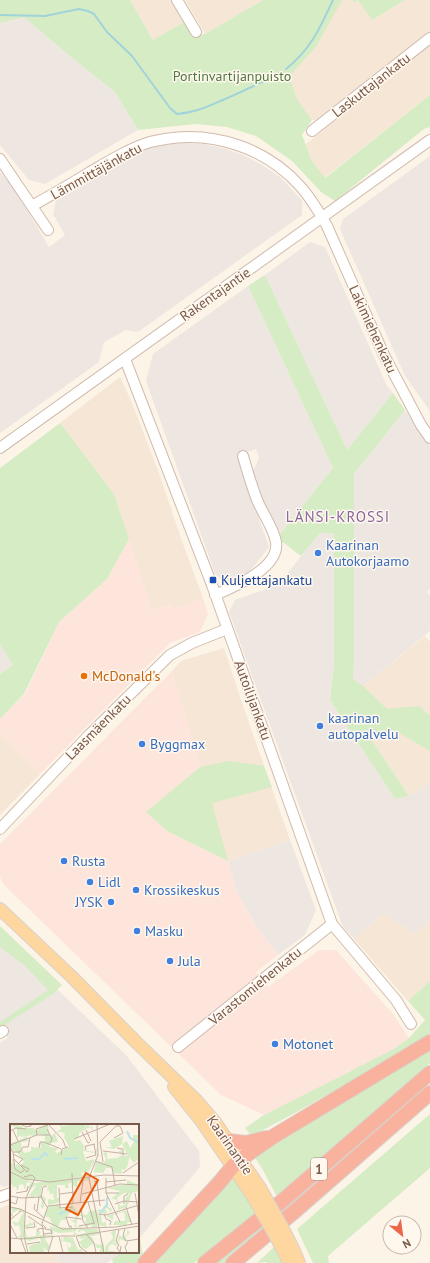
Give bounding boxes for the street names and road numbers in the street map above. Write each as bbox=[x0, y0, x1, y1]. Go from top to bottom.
street label: Laskuttajankatu bbox=[328, 49, 414, 121]
street label: Lämmittäjänkatu bbox=[47, 139, 145, 203]
street label: Rakentajantie bbox=[176, 263, 254, 325]
street label: Lakimiehenkatu bbox=[345, 282, 401, 376]
street label: Autoilijankatu bbox=[230, 658, 276, 742]
street label: Laasmäenkatu bbox=[61, 690, 135, 764]
street label: Varastomiehenkatu bbox=[204, 943, 305, 1030]
street label: Kaarinantie bbox=[203, 1112, 257, 1178]
road number: 1 bbox=[311, 1158, 327, 1180]

